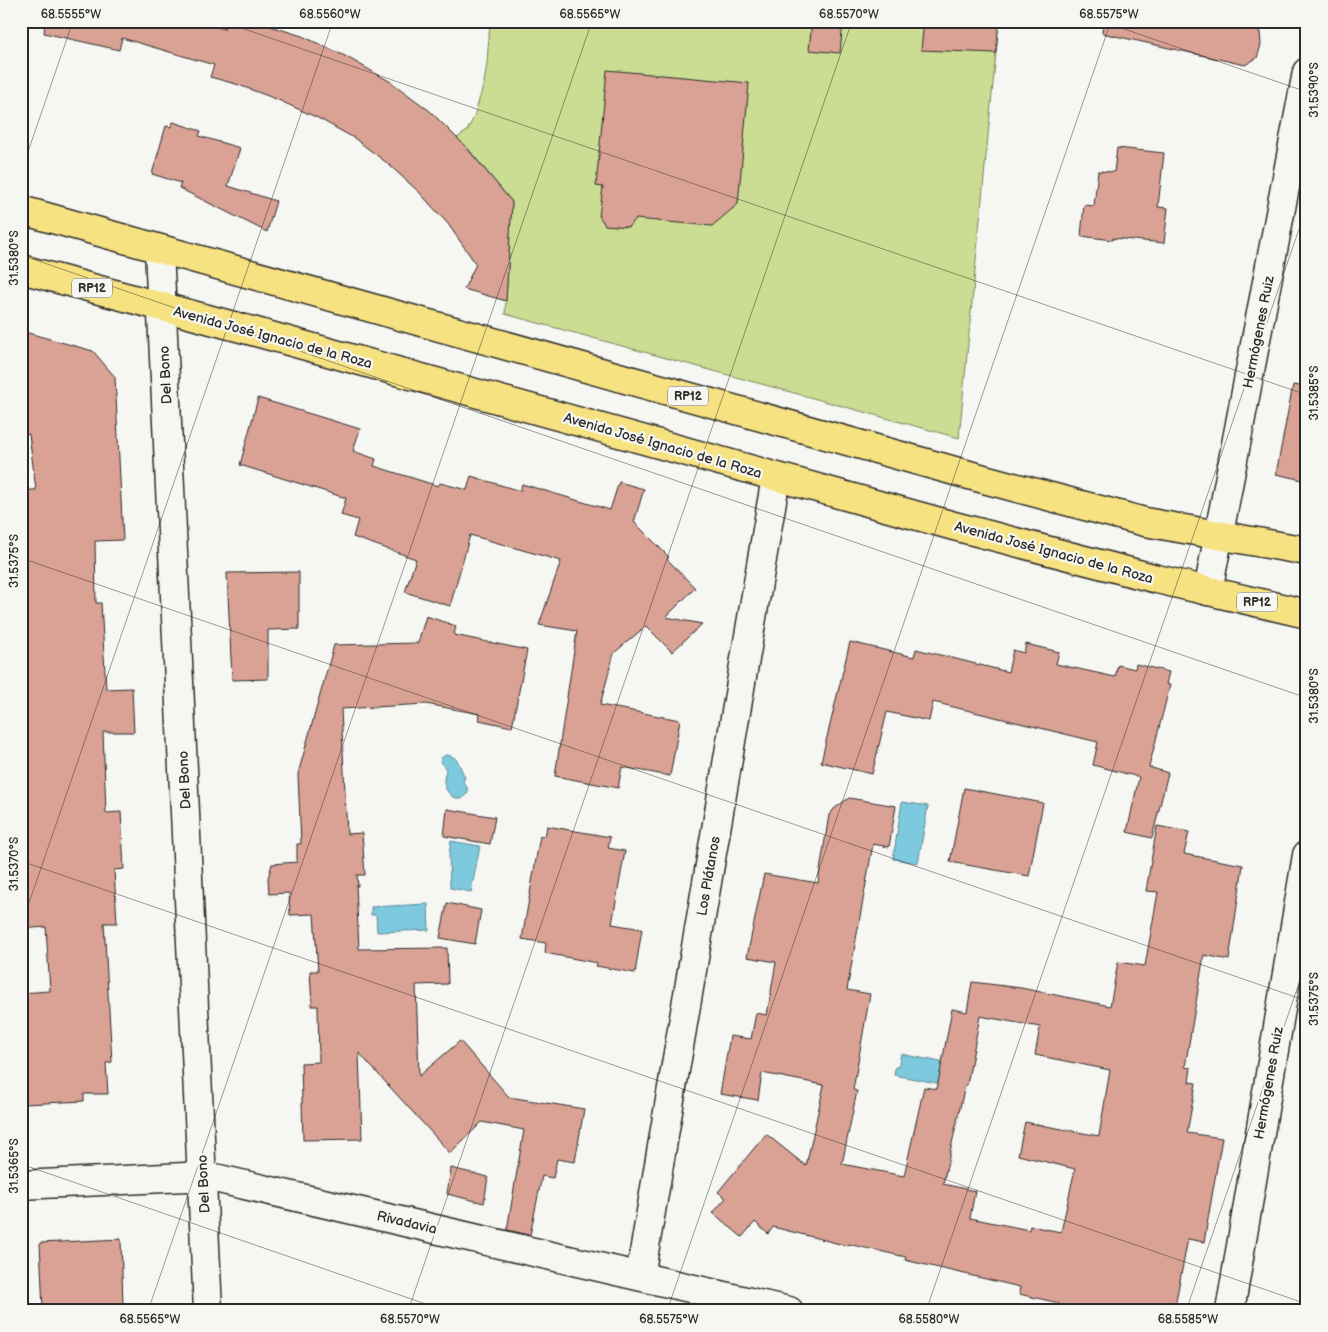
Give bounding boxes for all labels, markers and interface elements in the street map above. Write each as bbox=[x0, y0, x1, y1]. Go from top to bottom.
text: 68.5555°W bbox=[41, 7, 101, 22]
text: 68.5560°W bbox=[299, 7, 361, 22]
text: 68.5565°W bbox=[560, 7, 621, 22]
text: 68.5570°W bbox=[819, 7, 879, 22]
text: 68.5575°W bbox=[1079, 7, 1139, 22]
text: 31.5390°S bbox=[1307, 62, 1322, 118]
text: 31.5380°S bbox=[7, 230, 22, 286]
street label: Hermógenes Ruiz bbox=[1239, 274, 1278, 390]
road number: RP12 bbox=[72, 278, 112, 298]
street label: Avenida José Ignacio de la Roza bbox=[172, 303, 374, 372]
street label: Del Bono bbox=[155, 345, 176, 405]
text: 31.5385°S bbox=[1307, 365, 1322, 421]
road number: RP12 bbox=[668, 386, 708, 406]
street label: Avenida José Ignacio de la Roza bbox=[562, 409, 764, 482]
street label: Avenida José Ignacio de la Roza bbox=[953, 518, 1155, 587]
text: 31.5375°S bbox=[7, 534, 22, 588]
road number: RP12 bbox=[1237, 592, 1277, 612]
text: 31.5380°S bbox=[1307, 668, 1322, 724]
street label: Del Bono bbox=[174, 750, 195, 810]
street label: Los Plátanos bbox=[693, 835, 724, 917]
text: 31.5370°S bbox=[7, 837, 22, 891]
text: 31.5375°S bbox=[1307, 972, 1322, 1026]
street label: Hermógenes Ruiz bbox=[1250, 1025, 1287, 1141]
text: 31.5365°S bbox=[7, 1138, 22, 1194]
street label: Del Bono bbox=[193, 1154, 214, 1214]
street label: Rivadavia bbox=[375, 1207, 439, 1238]
text: 68.5565°W bbox=[120, 1312, 181, 1327]
text: 68.5570°W bbox=[380, 1312, 440, 1327]
text: 68.5575°W bbox=[639, 1312, 699, 1327]
text: 68.5580°W bbox=[899, 1312, 960, 1327]
text: 68.5585°W bbox=[1158, 1312, 1218, 1327]

